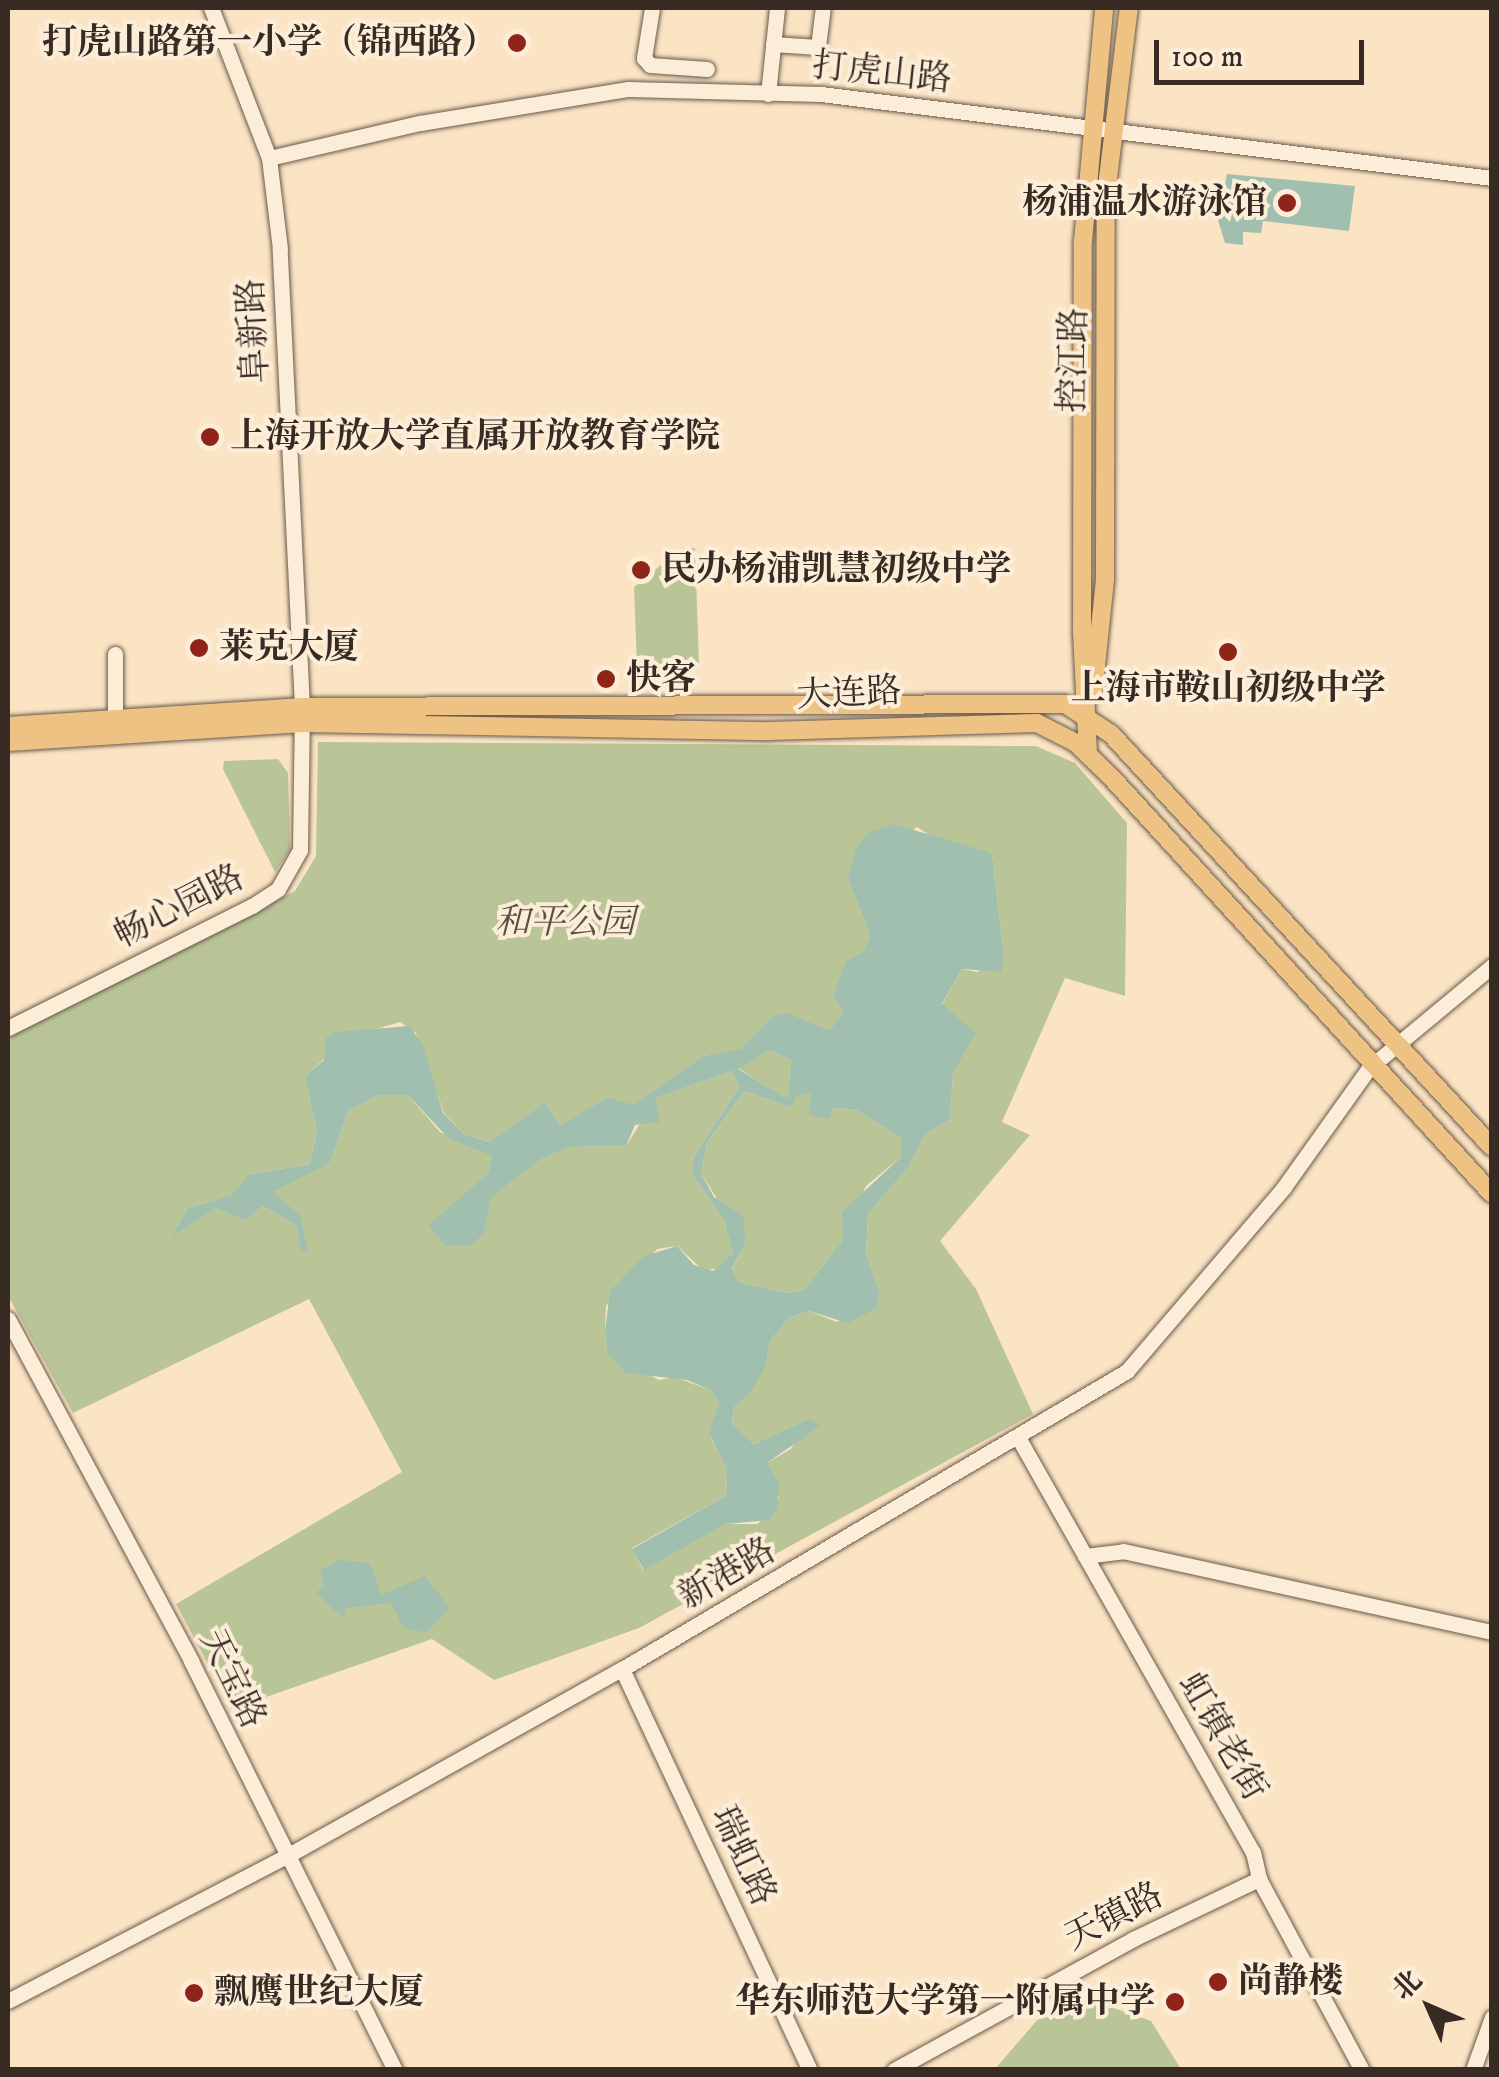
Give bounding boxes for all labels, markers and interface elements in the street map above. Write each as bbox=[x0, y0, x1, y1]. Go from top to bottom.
scale bar bbox=[1159, 20, 1369, 82]
place label: 打虎山路第一小学（锦西路） bbox=[42, 22, 497, 64]
marker: 打虎山路第一小学（锦西路） bbox=[506, 32, 528, 54]
text: 100 m bbox=[1171, 39, 1243, 76]
street label: 打虎山路 bbox=[810, 45, 954, 101]
place label: 杨浦温水游泳馆 bbox=[1022, 182, 1267, 224]
marker: 杨浦温水游泳馆 bbox=[1276, 192, 1298, 214]
street label: 阜新路 bbox=[230, 277, 278, 385]
street label: 控江路 bbox=[1052, 307, 1096, 413]
place label: 上海开放大学直属开放教育学院 bbox=[230, 416, 720, 458]
marker: 上海开放大学直属开放教育学院 bbox=[199, 426, 221, 448]
place label: 民办杨浦凯慧初级中学 bbox=[661, 549, 1011, 591]
marker: 民办杨浦凯慧初级中学 bbox=[630, 559, 652, 581]
place label: 莱克大厦 bbox=[219, 627, 359, 669]
marker: 莱克大厦 bbox=[188, 637, 210, 659]
marker: 上海市鞍山初级中学 bbox=[1217, 641, 1239, 663]
place label: 快客 bbox=[626, 658, 696, 700]
marker: 快客 bbox=[595, 668, 617, 690]
place label: 上海市鞍山初级中学 bbox=[1071, 668, 1385, 710]
street label: 大连路 bbox=[795, 670, 903, 718]
street label: 畅心园路 bbox=[107, 857, 251, 957]
park label: 和平公园 bbox=[495, 902, 635, 944]
street label: 新港路 bbox=[671, 1530, 783, 1618]
street label: 天宝路 bbox=[190, 1623, 274, 1735]
street label: 虹镇老街 bbox=[1169, 1666, 1275, 1808]
street label: 瑞虹路 bbox=[702, 1800, 784, 1912]
street label: 天镇路 bbox=[1058, 1874, 1170, 1960]
north arrow bbox=[1379, 1957, 1479, 2057]
place label: 尚静楼 bbox=[1238, 1961, 1343, 2003]
text: 北 bbox=[1385, 1963, 1430, 2008]
marker: 尚静楼 bbox=[1207, 1971, 1229, 1993]
place label: 飘鹰世纪大厦 bbox=[214, 1972, 424, 2014]
place label: 华东师范大学第一附属中学 bbox=[735, 1981, 1155, 2023]
marker: 飘鹰世纪大厦 bbox=[183, 1982, 205, 2004]
marker: 华东师范大学第一附属中学 bbox=[1164, 1991, 1186, 2013]

